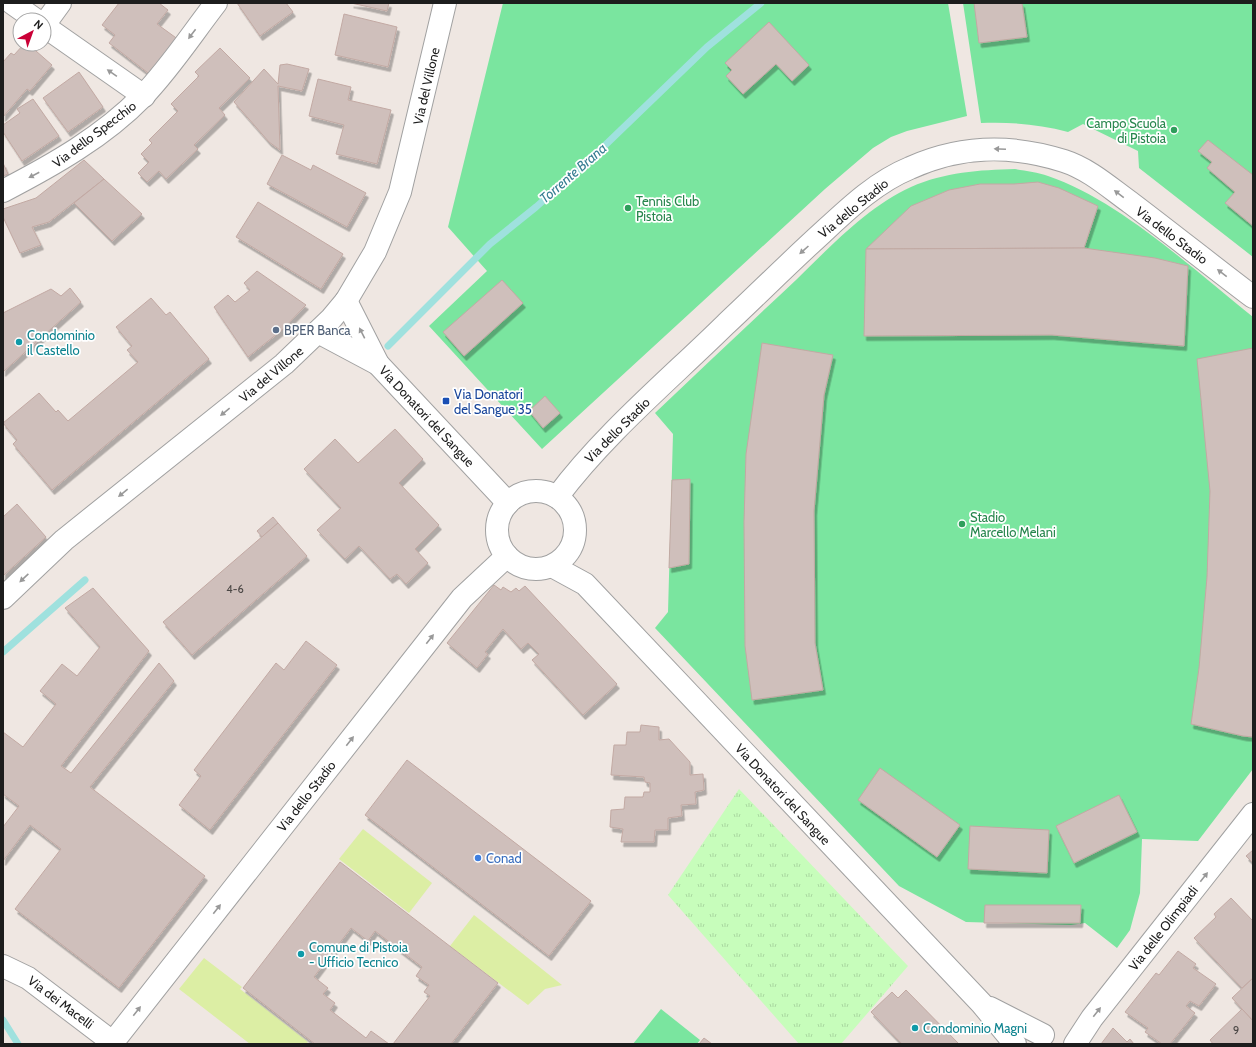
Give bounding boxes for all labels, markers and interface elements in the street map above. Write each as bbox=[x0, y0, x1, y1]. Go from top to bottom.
north arrow bbox=[12, 12, 52, 52]
text: N bbox=[31, 17, 46, 32]
one-way arrow bbox=[188, 29, 196, 39]
street label: Via del Villone bbox=[409, 46, 443, 126]
one-way arrow bbox=[106, 69, 117, 77]
street label: Via dello Specchio bbox=[49, 97, 139, 171]
place label: Campo Scuola di Pistoia bbox=[1086, 115, 1167, 146]
marker: Campo Scuola di Pistoia bbox=[1169, 125, 1179, 135]
water label: Torrente Brana bbox=[536, 139, 610, 207]
one-way arrow bbox=[994, 146, 1006, 153]
one-way arrow bbox=[28, 172, 40, 178]
street label: Via dello Stadio bbox=[815, 175, 891, 241]
one-way arrow bbox=[1114, 190, 1124, 198]
place label: Tennis Club Pistoia bbox=[636, 193, 699, 224]
marker: Tennis Club Pistoia bbox=[623, 203, 633, 213]
street label: Via dello Stadio bbox=[1133, 203, 1211, 267]
one-way arrow bbox=[799, 245, 809, 255]
one-way arrow bbox=[1217, 269, 1228, 278]
place label: BPER Banca bbox=[284, 322, 351, 338]
marker: BPER Banca bbox=[271, 325, 281, 335]
place label: Condominio il Castello bbox=[27, 327, 95, 358]
one-way arrow bbox=[359, 327, 365, 338]
marker: Condominio il Castello bbox=[14, 337, 24, 347]
street label: Via del Villone bbox=[236, 342, 307, 405]
street label: Via Donatori del Sangue bbox=[376, 362, 478, 470]
place label: Via Donatori del Sangue 35 bbox=[454, 386, 532, 417]
street label: Via dello Stadio bbox=[581, 394, 653, 466]
marker: Via Donatori del Sangue 35 bbox=[441, 396, 451, 406]
one-way arrow bbox=[219, 408, 230, 416]
one-way arrow bbox=[117, 489, 128, 498]
place label: Stadio Marcello Melani bbox=[970, 509, 1056, 540]
marker: Stadio Marcello Melani bbox=[957, 519, 967, 529]
one-way arrow bbox=[19, 573, 29, 582]
house number: 4-6 bbox=[226, 582, 244, 596]
one-way arrow bbox=[426, 633, 434, 644]
one-way arrow bbox=[345, 736, 354, 747]
street label: Via Donatori del Sangue bbox=[732, 740, 834, 848]
street label: Via dello Stadio bbox=[273, 757, 339, 835]
place label: Conad bbox=[486, 850, 522, 866]
marker: Conad bbox=[473, 853, 483, 863]
one-way arrow bbox=[1199, 871, 1208, 882]
street label: Via delle Olimpiadi bbox=[1125, 882, 1201, 974]
one-way arrow bbox=[213, 904, 222, 915]
place label: Comune di Pistoia - Ufficio Tecnico bbox=[309, 939, 409, 970]
marker: Comune di Pistoia - Ufficio Tecnico bbox=[296, 949, 306, 959]
street label: Via dei Macelli bbox=[25, 972, 97, 1032]
one-way arrow bbox=[133, 1006, 141, 1017]
one-way arrow bbox=[1093, 1006, 1101, 1017]
place label: Condominio Magni bbox=[923, 1020, 1027, 1036]
marker: Condominio Magni bbox=[910, 1023, 920, 1033]
house number: 9 bbox=[1233, 1023, 1239, 1037]

